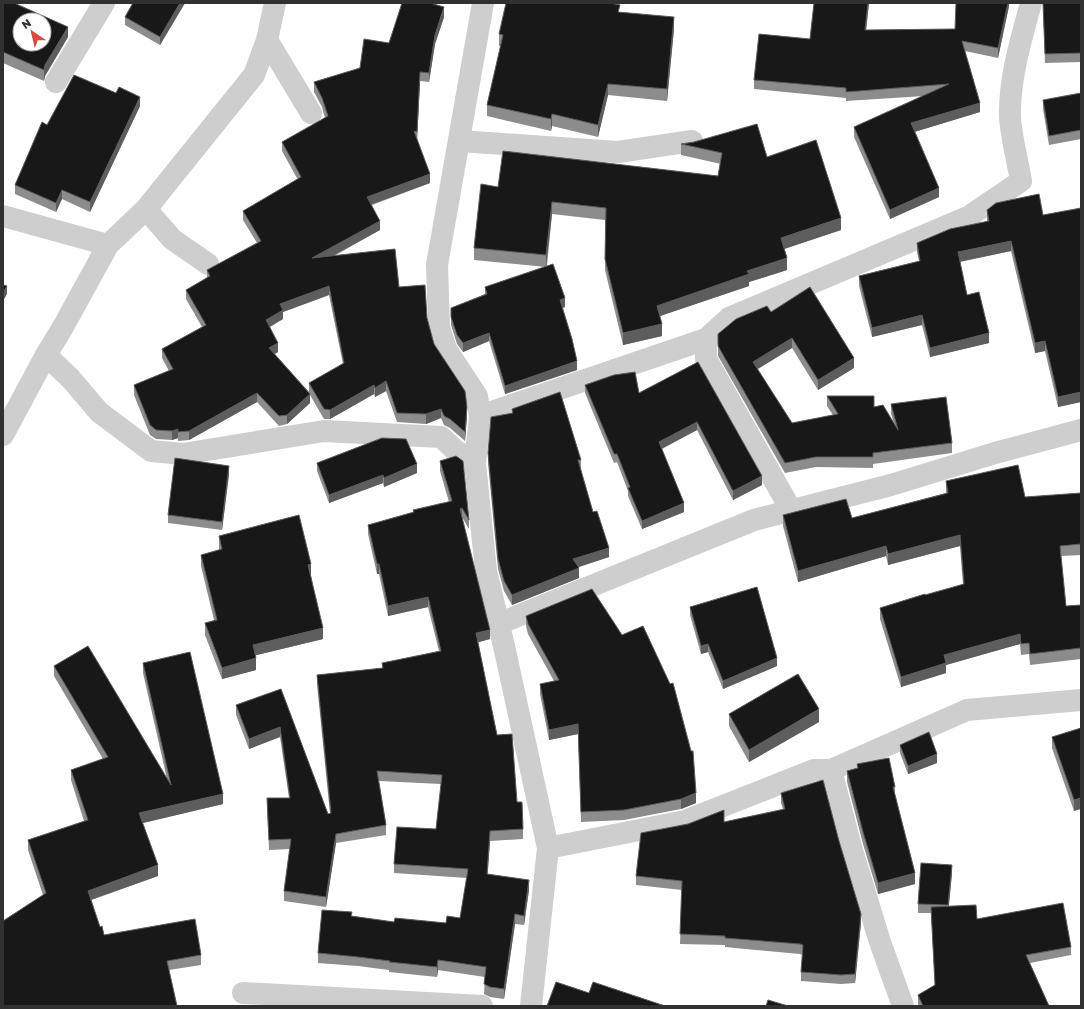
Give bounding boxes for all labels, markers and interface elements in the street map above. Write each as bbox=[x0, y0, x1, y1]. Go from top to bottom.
north arrow bbox=[12, 12, 52, 52]
text: N bbox=[19, 16, 33, 31]

